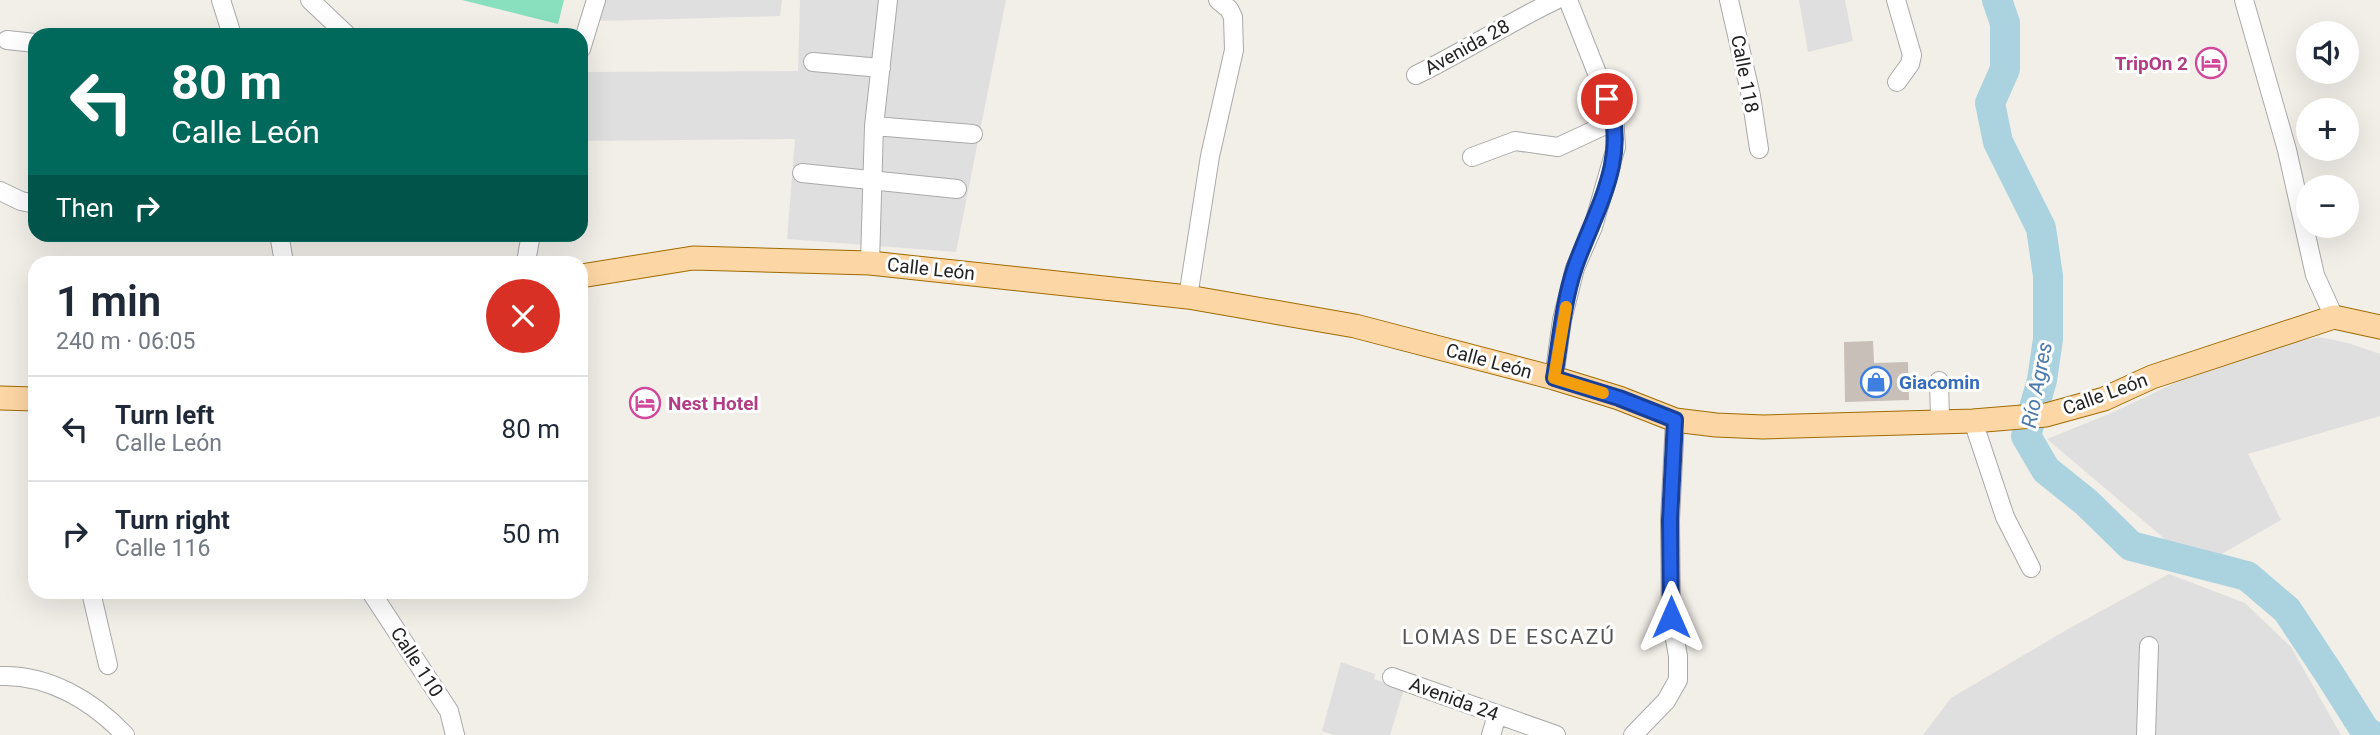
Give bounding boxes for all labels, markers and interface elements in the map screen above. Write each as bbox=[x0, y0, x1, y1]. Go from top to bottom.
street label: Avenida 28 bbox=[1421, 14, 1513, 80]
map controls bbox=[2296, 21, 2359, 238]
button: sound bbox=[2296, 21, 2359, 84]
street label: Calle 118 bbox=[1726, 33, 1764, 115]
hotel icon: TripOn 2 bbox=[2194, 46, 2228, 80]
place label: TripOn 2 bbox=[2115, 52, 2188, 75]
text: 80 m bbox=[171, 54, 282, 111]
icon: left bbox=[56, 56, 147, 147]
pin bbox=[1577, 69, 1637, 129]
icon: arrive bbox=[1588, 80, 1626, 118]
button: + bbox=[2296, 98, 2359, 161]
text: Calle León bbox=[171, 113, 320, 151]
button: − bbox=[2296, 175, 2359, 238]
icon: right bbox=[128, 189, 166, 227]
text: Then bbox=[56, 193, 114, 223]
street label: Calle León bbox=[886, 253, 976, 285]
text: 1 min bbox=[56, 277, 161, 326]
button: close bbox=[486, 279, 560, 353]
text: 240 m · 06:05 bbox=[56, 328, 195, 355]
street label: Calle León bbox=[1443, 338, 1535, 384]
water label: Río Agres bbox=[2017, 340, 2057, 430]
shop icon: Giacomin bbox=[1859, 365, 1893, 399]
street label: Calle León bbox=[2060, 368, 2150, 420]
place label: Giacomin bbox=[1899, 371, 1980, 394]
hotel icon: Nest Hotel bbox=[628, 386, 662, 420]
place label: Nest Hotel bbox=[668, 392, 758, 415]
text: Turn left bbox=[115, 400, 214, 430]
icon: left bbox=[56, 410, 94, 448]
text: 80 m bbox=[502, 414, 560, 444]
text: Calle León bbox=[115, 430, 222, 457]
text: Turn right bbox=[115, 505, 230, 535]
icon: right bbox=[56, 515, 94, 553]
text: 50 m bbox=[502, 519, 560, 549]
text: Calle 116 bbox=[115, 535, 210, 562]
position arrow bbox=[1634, 580, 1708, 654]
street label: Calle 110 bbox=[386, 623, 448, 701]
district label: LOMAS DE ESCAZÚ bbox=[1402, 625, 1616, 649]
street label: Avenida 24 bbox=[1406, 672, 1502, 726]

